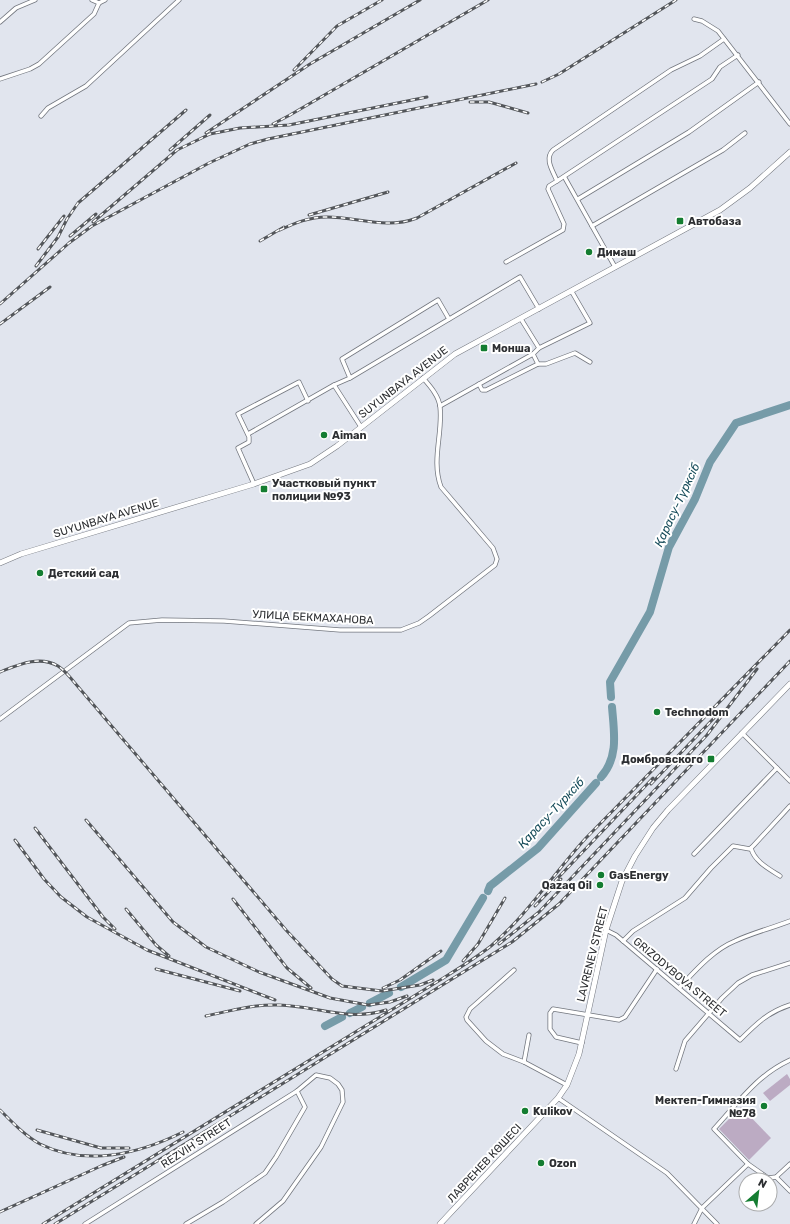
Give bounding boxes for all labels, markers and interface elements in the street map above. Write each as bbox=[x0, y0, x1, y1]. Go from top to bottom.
place label: Автобаза bbox=[688, 215, 741, 228]
marker: Автобаза bbox=[675, 216, 685, 226]
place label: Димаш bbox=[597, 246, 636, 259]
marker: Димаш bbox=[584, 247, 594, 257]
place label: Монша bbox=[492, 342, 530, 355]
street label: SUYUNBAYA AVENUE bbox=[356, 343, 451, 421]
marker: Монша bbox=[479, 343, 489, 353]
place label: Aiman bbox=[332, 429, 367, 442]
marker: Aiman bbox=[319, 430, 329, 440]
water label: Қарасу-Түрксіб bbox=[651, 461, 703, 549]
place label: Участковый пункт полиции №93 bbox=[272, 477, 376, 503]
marker: Участковый пункт полиции №93 bbox=[259, 484, 269, 494]
street label: SUYUNBAYA AVENUE bbox=[52, 496, 161, 541]
place label: Детский сад bbox=[48, 567, 119, 580]
marker: Детский сад bbox=[35, 568, 45, 578]
street label: УЛИЦА БЕКМАХАНОВА bbox=[252, 608, 375, 627]
place label: Technodom bbox=[665, 706, 729, 719]
marker: Technodom bbox=[652, 707, 662, 717]
place label: Домбровского bbox=[621, 753, 703, 766]
marker: Домбровского bbox=[706, 754, 716, 764]
water label: Қарасу-Түрксіб bbox=[515, 775, 587, 851]
place label: GasEnergy bbox=[609, 869, 669, 882]
marker: GasEnergy bbox=[596, 870, 606, 880]
place label: Qazaq Oil bbox=[542, 879, 592, 892]
marker: Qazaq Oil bbox=[595, 880, 605, 890]
street label: LAVRENEV STREET bbox=[574, 904, 611, 1003]
street label: GRIZODYBOVA STREET bbox=[631, 935, 729, 1020]
place label: Мектеп-Гимназия №78 bbox=[655, 1094, 756, 1120]
marker: Мектеп-Гимназия №78 bbox=[759, 1101, 769, 1111]
place label: Kulikov bbox=[533, 1105, 573, 1118]
marker: Kulikov bbox=[520, 1106, 530, 1116]
street label: REZVIH STREET bbox=[159, 1115, 234, 1171]
street label: ЛАВРЕНЕВ КӨШЕСІ bbox=[445, 1121, 524, 1205]
place label: Ozon bbox=[549, 1157, 577, 1170]
marker: Ozon bbox=[536, 1158, 546, 1168]
north arrow bbox=[738, 1172, 778, 1212]
text: N bbox=[756, 1176, 769, 1191]

